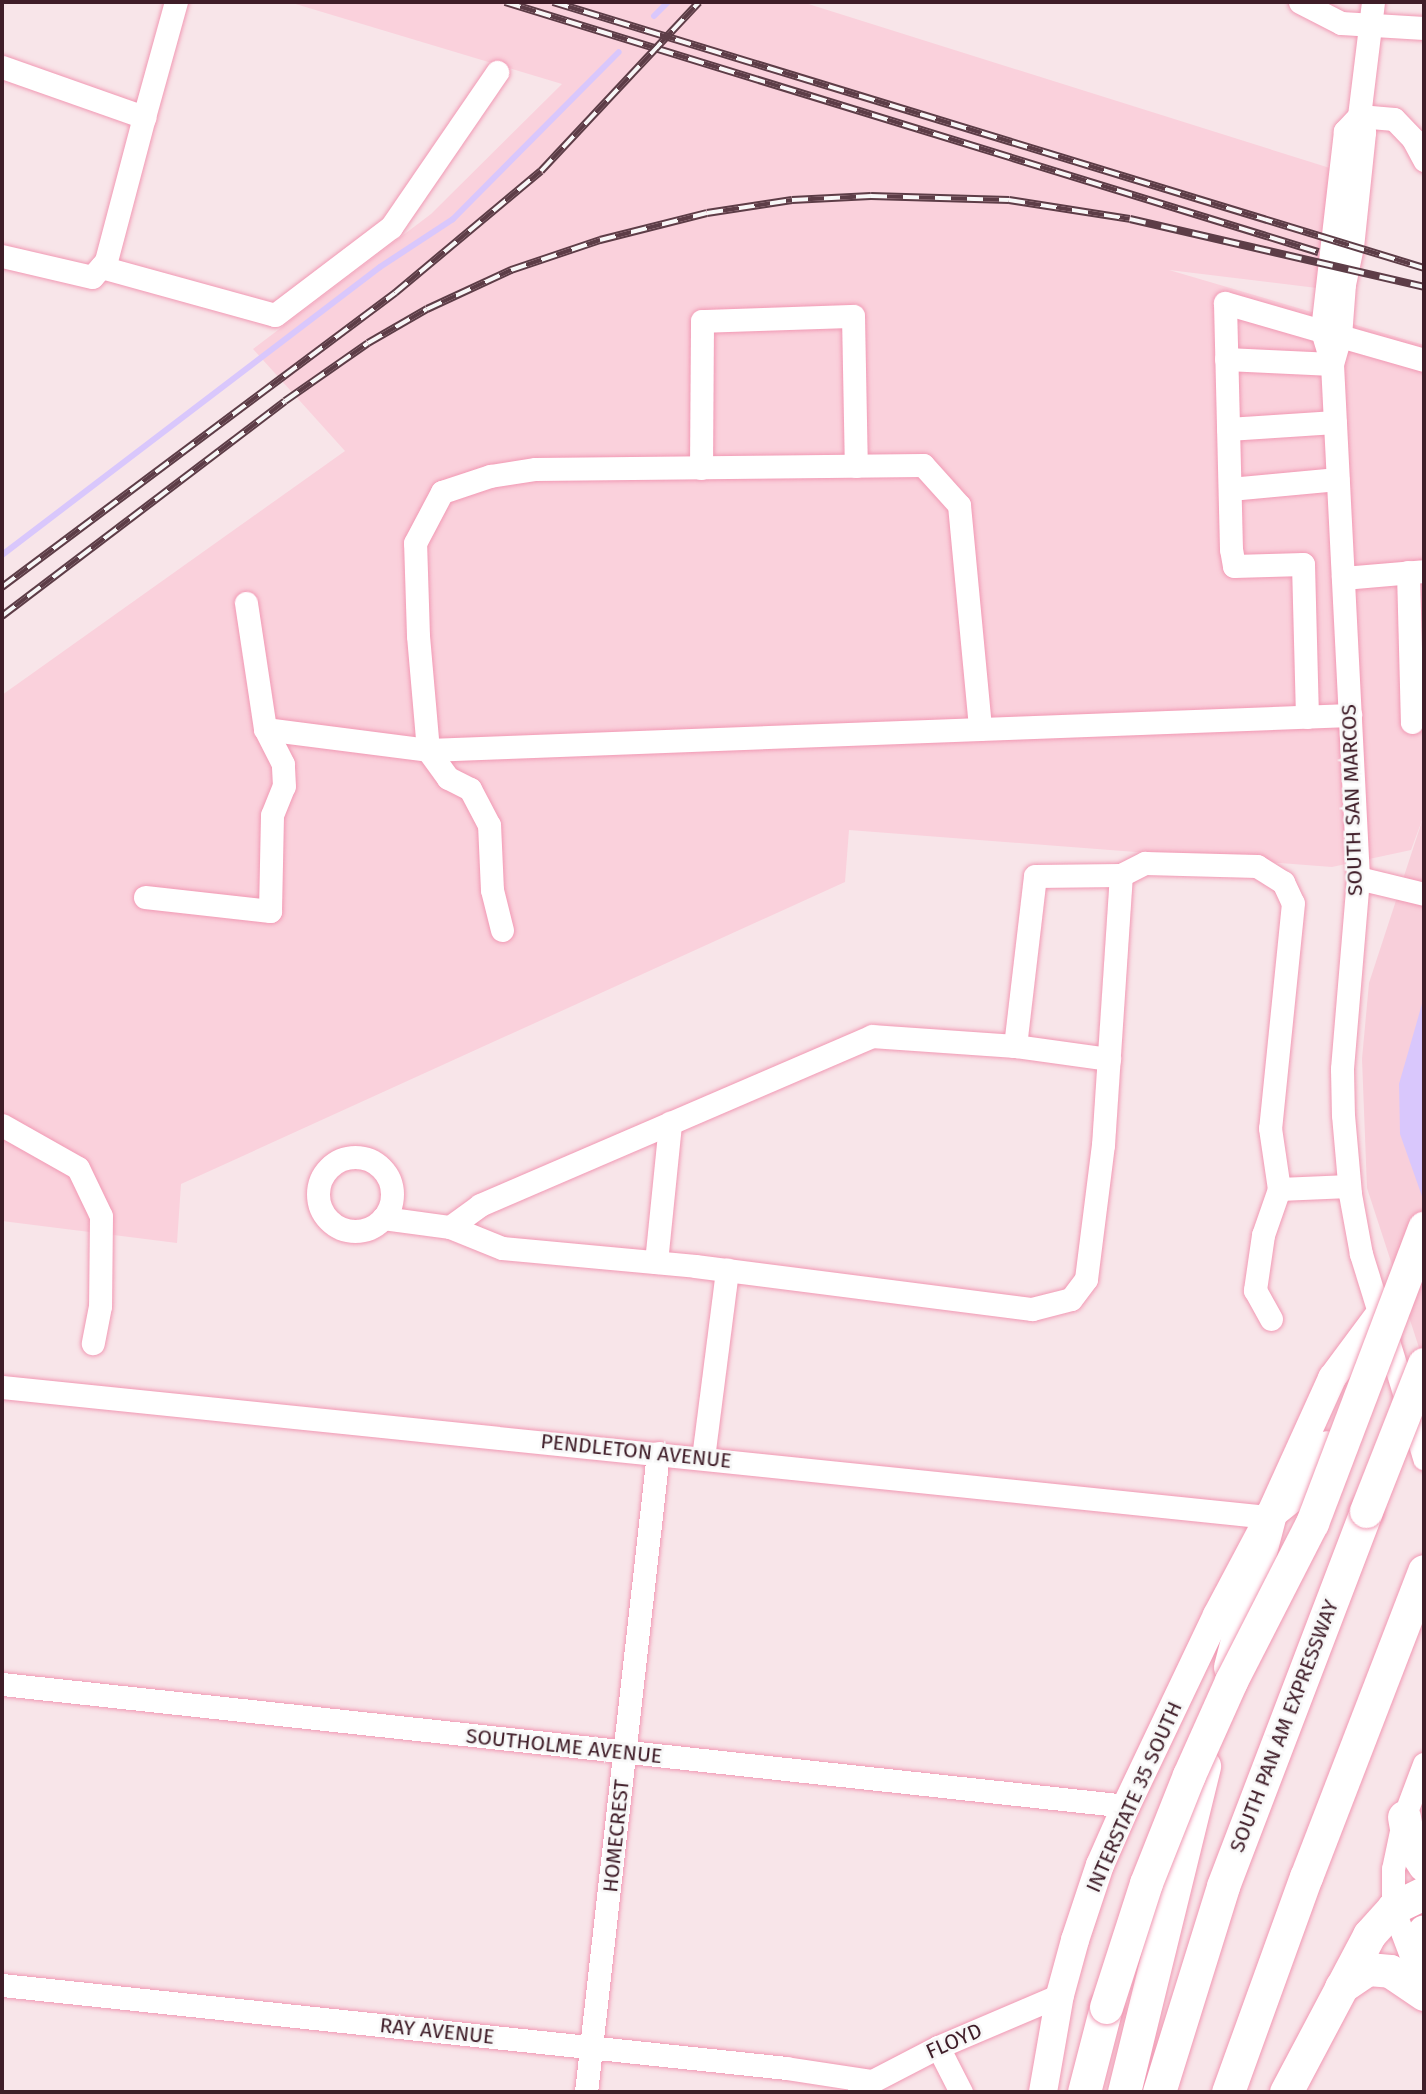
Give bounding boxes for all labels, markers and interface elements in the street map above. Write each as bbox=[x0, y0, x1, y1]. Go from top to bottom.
street label: SOUTH SAN MARCOS bbox=[1336, 704, 1368, 896]
street label: PENDLETON AVENUE bbox=[539, 1428, 733, 1474]
street label: SOUTH PAN AM EXPRESSWAY bbox=[1224, 1596, 1344, 1856]
street label: INTERSTATE 35 SOUTH bbox=[1081, 1698, 1187, 1896]
street label: SOUTHOLME AVENUE bbox=[465, 1723, 663, 1769]
street label: HOMECREST bbox=[598, 1778, 634, 1894]
street label: RAY AVENUE bbox=[379, 2012, 495, 2050]
street label: FLOYD bbox=[922, 2018, 986, 2064]

